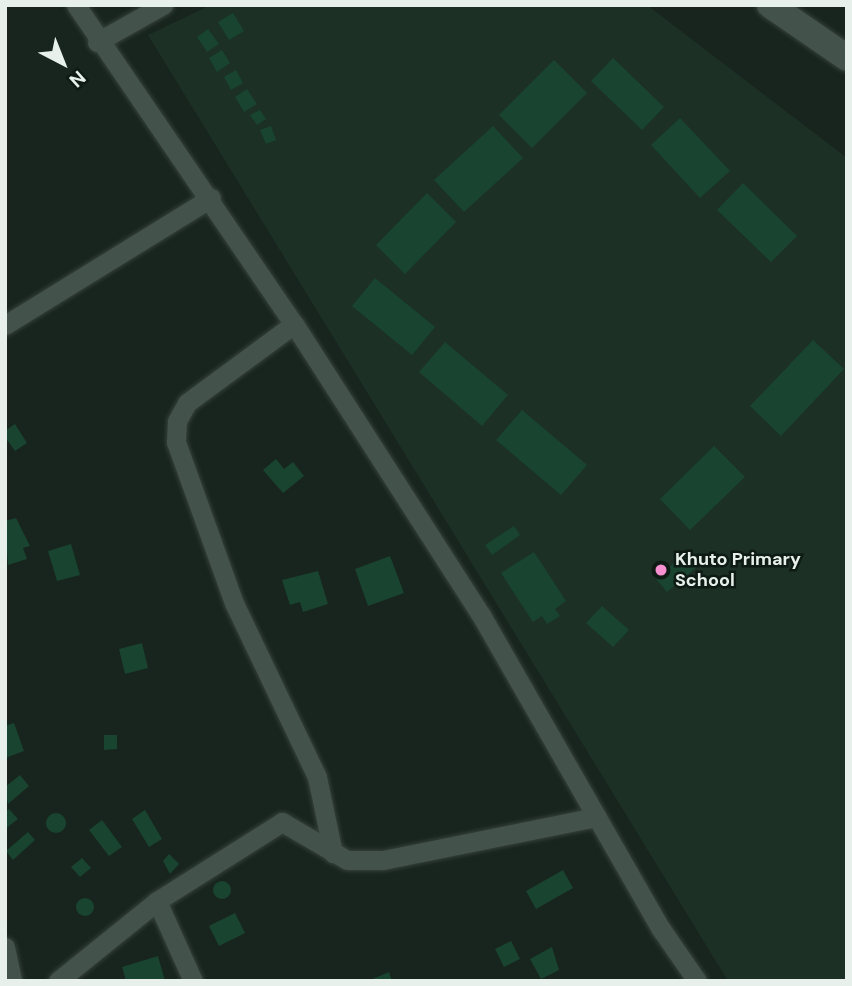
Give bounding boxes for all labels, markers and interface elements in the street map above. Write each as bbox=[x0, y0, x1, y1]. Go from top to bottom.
north arrow bbox=[28, 28, 98, 98]
text: N bbox=[64, 65, 91, 93]
place label: Khuto Primary School bbox=[675, 549, 801, 592]
marker: Khuto Primary School bbox=[653, 562, 669, 578]

